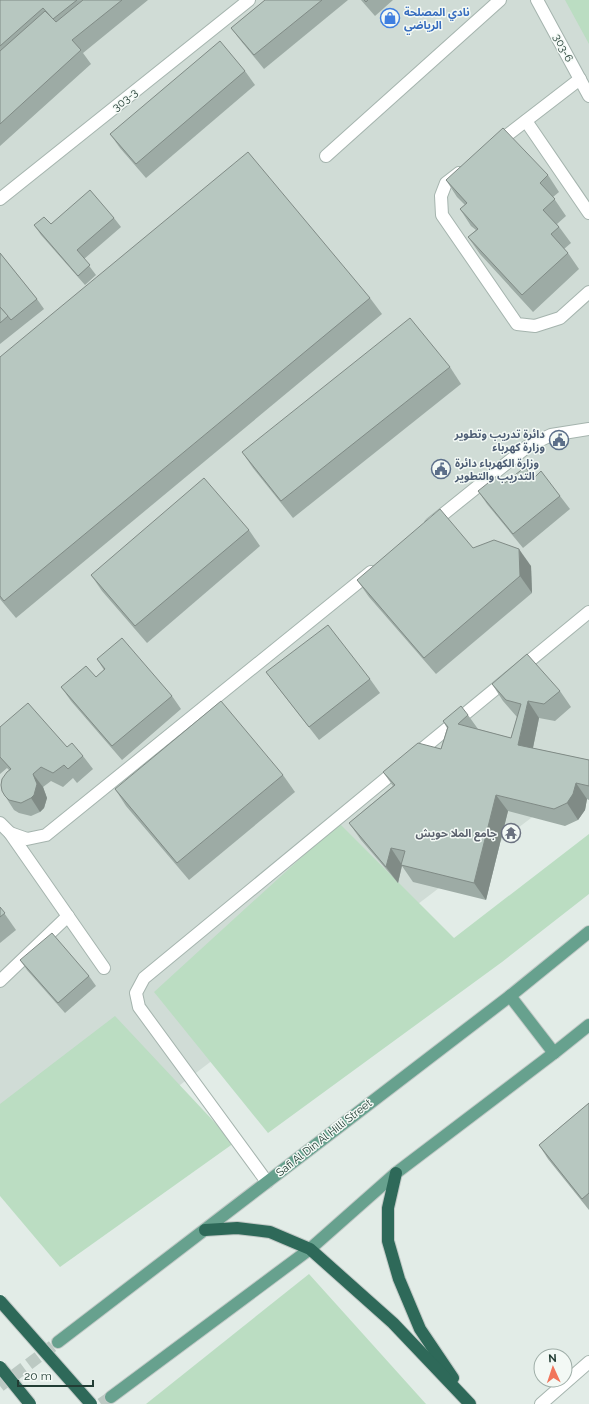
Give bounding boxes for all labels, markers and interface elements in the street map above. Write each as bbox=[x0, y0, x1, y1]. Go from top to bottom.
place label: نادي المصلحة الرياضي bbox=[404, 6, 470, 34]
shop icon: نادي المصلحة الرياضي bbox=[379, 7, 401, 29]
street label: 303-6 bbox=[550, 32, 576, 65]
street label: 303-3 bbox=[110, 86, 140, 114]
place label: دائرة تدريب وتطوير وزارة كهرباء bbox=[453, 428, 545, 454]
public building icon: دائرة تدريب وتطوير وزارة كهرباء bbox=[548, 429, 570, 451]
place label: وزارة الكهرباء دائرة التدريب والتطوير bbox=[454, 457, 539, 483]
public building icon: وزارة الكهرباء دائرة التدريب والتطوير bbox=[430, 458, 452, 480]
temple icon: جامع الملا حويش bbox=[500, 822, 522, 844]
place label: جامع الملا حويش bbox=[416, 827, 497, 842]
street label: Safi Al Din Al Hilli Street bbox=[274, 1096, 375, 1179]
north arrow bbox=[533, 1348, 573, 1388]
text: N bbox=[548, 1352, 557, 1365]
scale bar bbox=[18, 1362, 93, 1388]
text: 20 m bbox=[24, 1369, 52, 1383]

